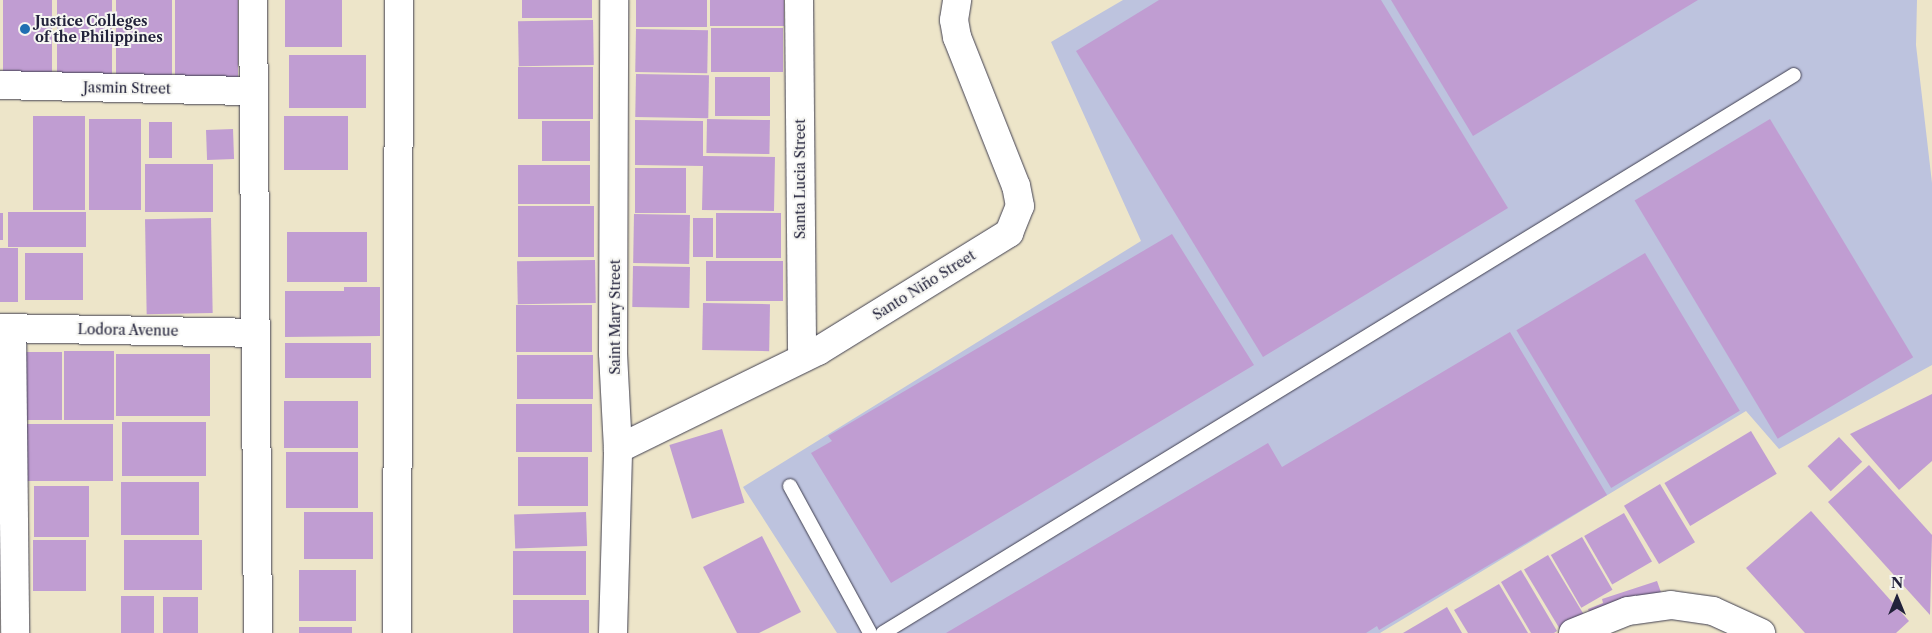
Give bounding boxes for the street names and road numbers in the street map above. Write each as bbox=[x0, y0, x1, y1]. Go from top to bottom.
street label: Jasmin Street bbox=[83, 79, 171, 97]
street label: Santa Lucia Street bbox=[792, 119, 808, 239]
street label: Santo Niño Street bbox=[869, 247, 979, 323]
street label: Saint Mary Street bbox=[607, 259, 623, 375]
street label: Lodora Avenue bbox=[77, 321, 179, 339]

